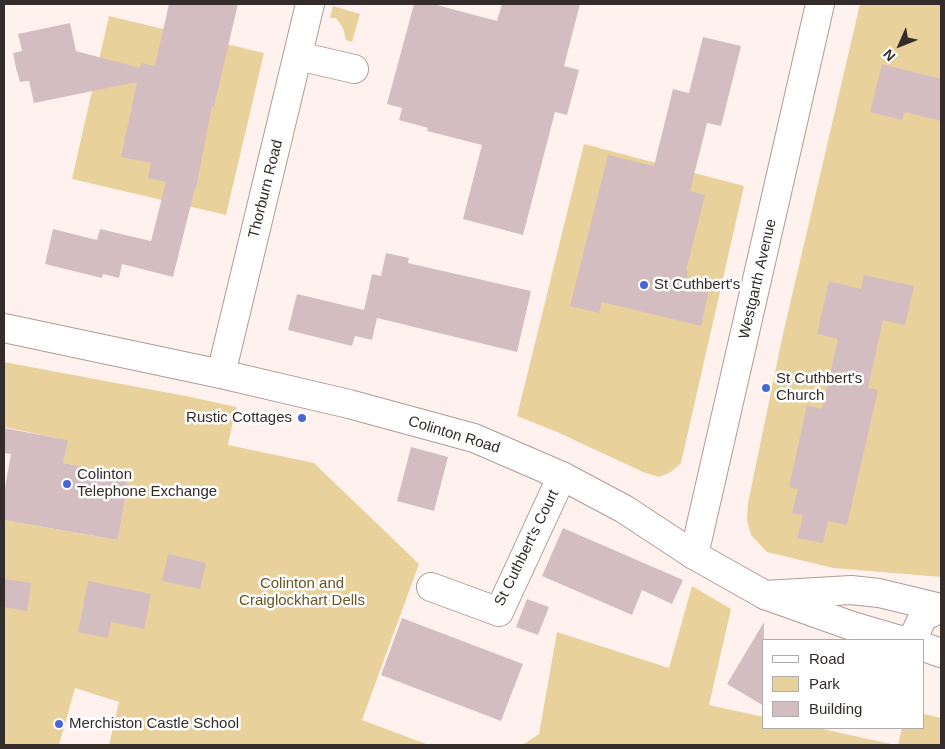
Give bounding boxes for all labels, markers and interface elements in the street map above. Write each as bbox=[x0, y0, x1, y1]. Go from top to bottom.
north arrow bbox=[875, 20, 925, 70]
text: N bbox=[880, 46, 898, 65]
street label: Thorburn Road bbox=[245, 138, 287, 240]
street label: Westgarth Avenue bbox=[735, 217, 781, 341]
place label: St Cuthbert's bbox=[654, 276, 740, 294]
marker: St Cuthbert's bbox=[638, 279, 650, 291]
place label: St Cuthbert's Church bbox=[776, 370, 862, 405]
marker: St Cuthbert's Church bbox=[760, 382, 772, 394]
place label: Rustic Cottages bbox=[186, 409, 292, 427]
marker: Rustic Cottages bbox=[296, 412, 308, 424]
street label: Colinton Road bbox=[406, 412, 502, 458]
place label: Colinton Telephone Exchange bbox=[77, 466, 217, 501]
marker: Colinton Telephone Exchange bbox=[61, 478, 73, 490]
street label: St Cuthbert's Court bbox=[491, 487, 563, 609]
park label: Colinton and Craiglockhart Dells bbox=[239, 575, 365, 610]
legend bbox=[762, 639, 925, 729]
text: Road bbox=[809, 650, 845, 667]
text: Park bbox=[809, 675, 840, 692]
text: Building bbox=[809, 700, 862, 717]
place label: Merchiston Castle School bbox=[69, 715, 239, 733]
marker: Merchiston Castle School bbox=[53, 718, 65, 730]

